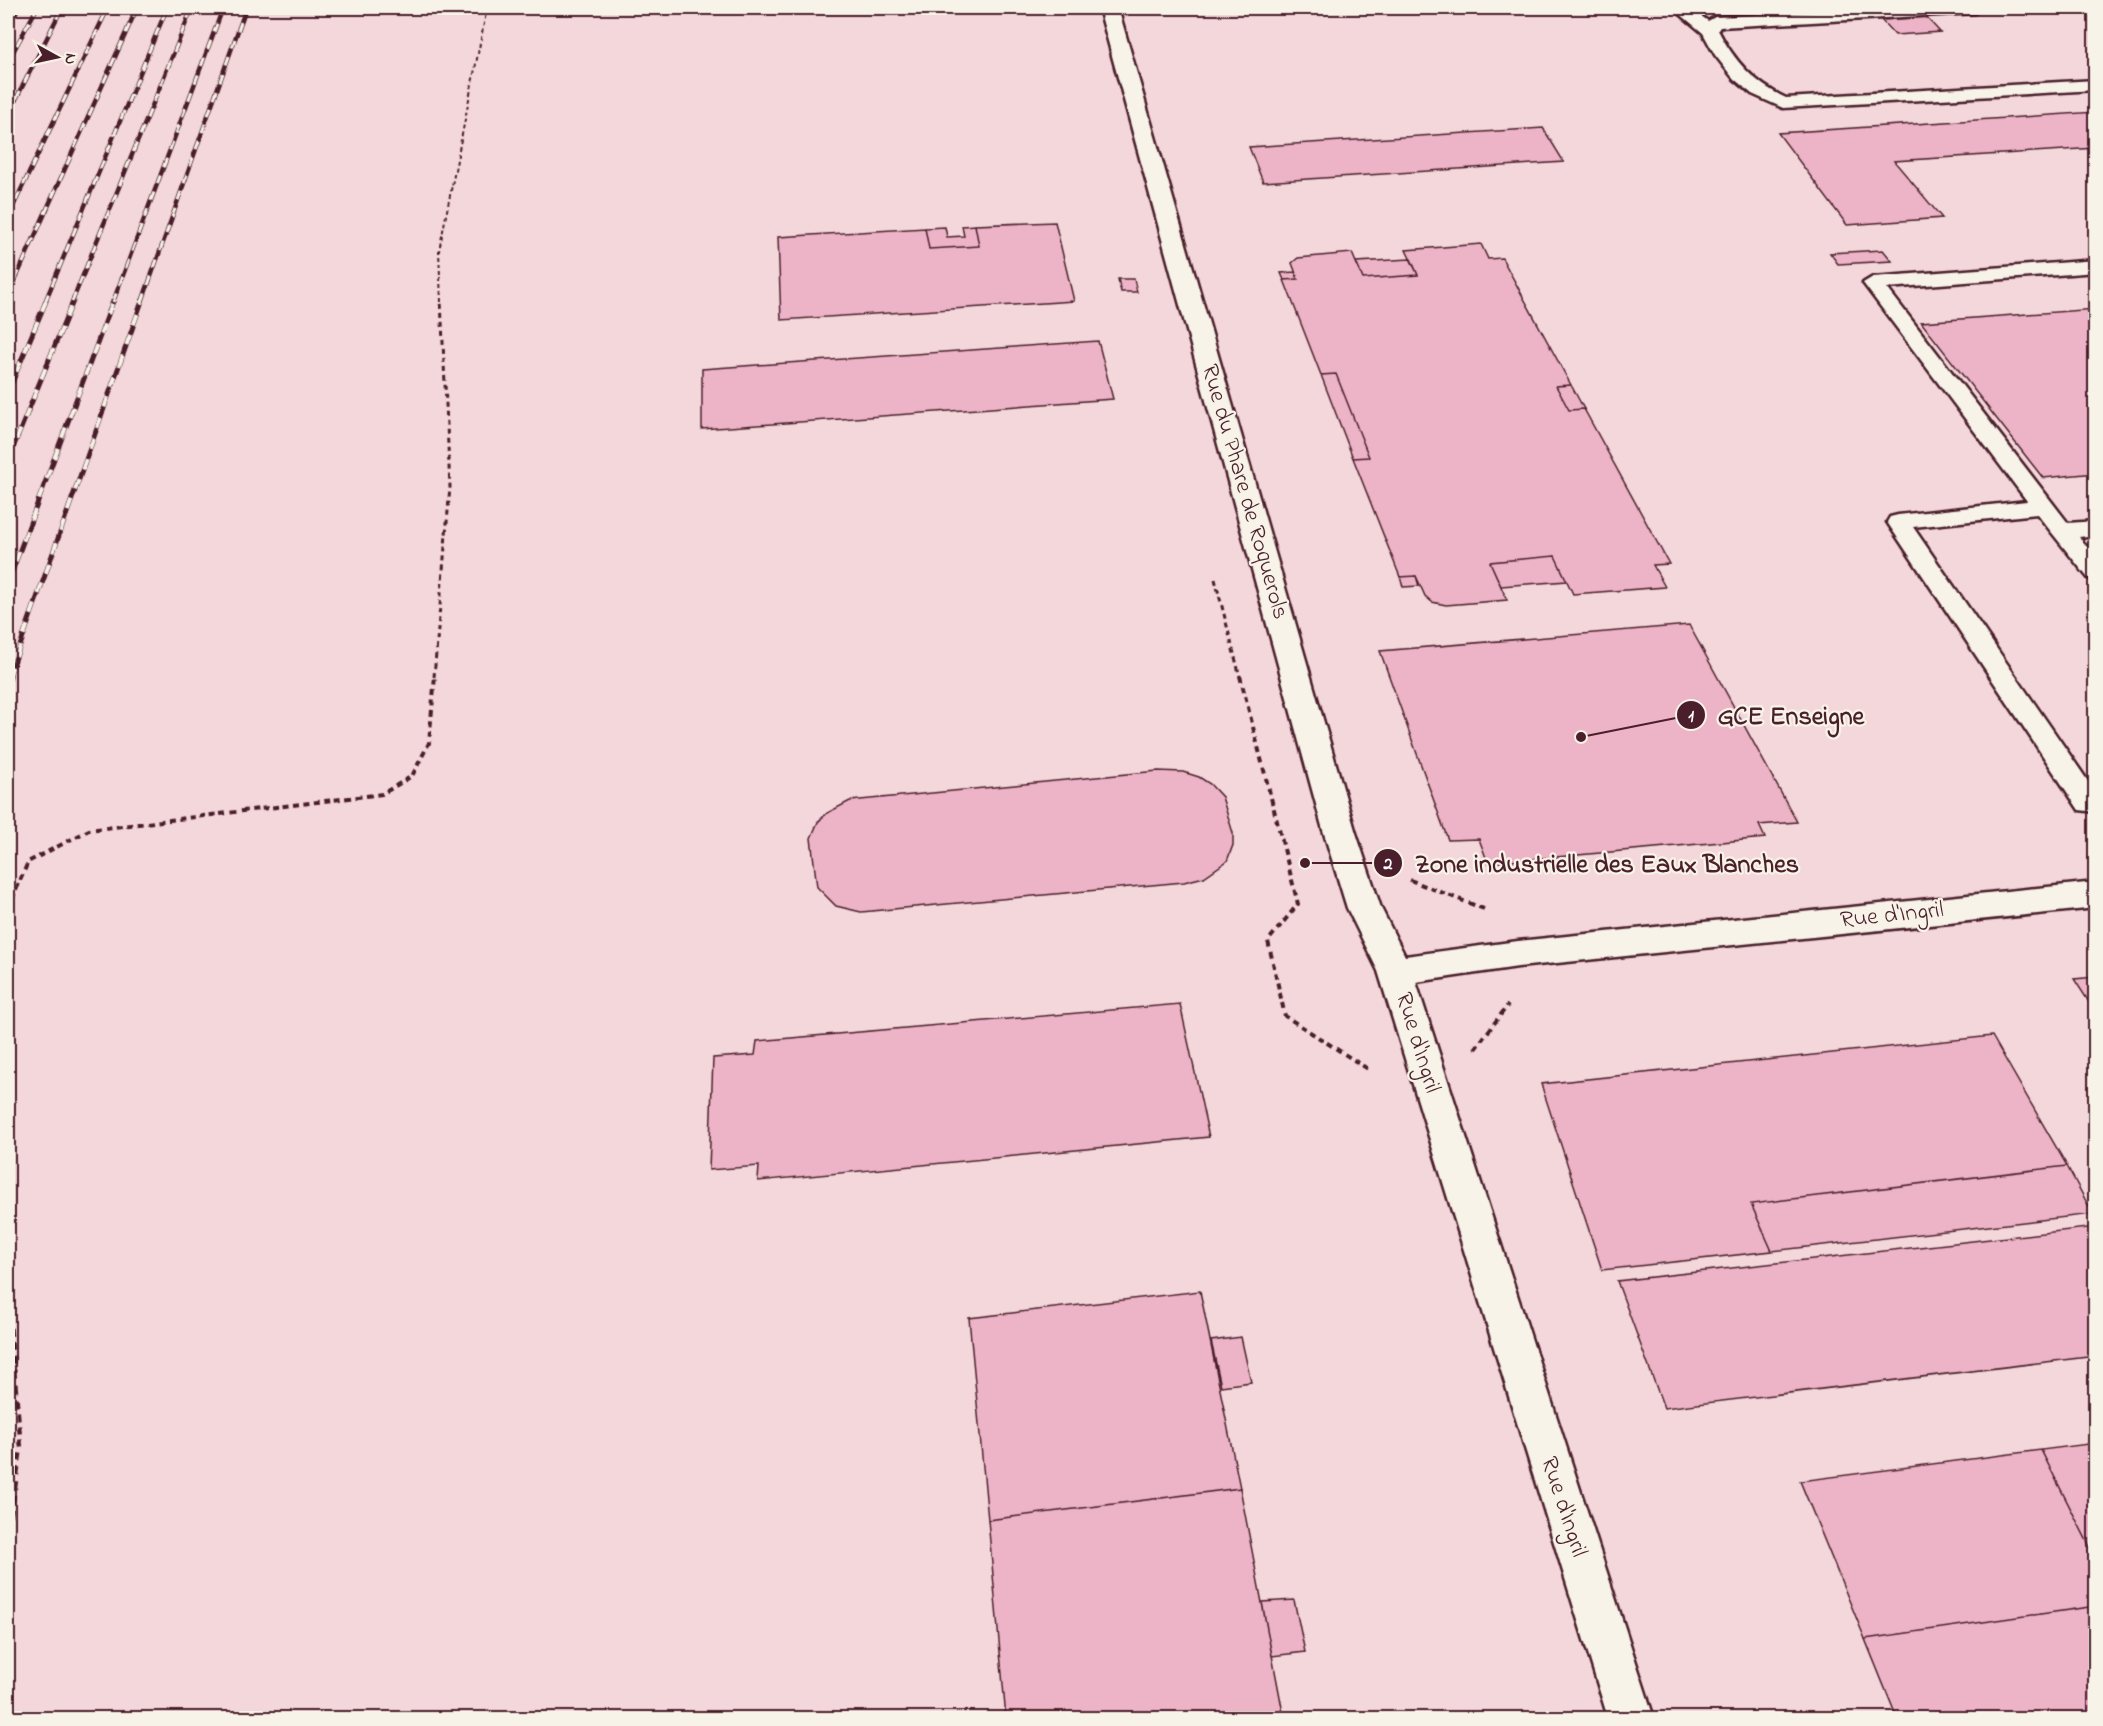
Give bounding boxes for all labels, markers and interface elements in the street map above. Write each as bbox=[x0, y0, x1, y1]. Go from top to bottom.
north arrow bbox=[27, 27, 87, 87]
text: N bbox=[57, 52, 83, 66]
street label: Rue du Phare de Roquerols bbox=[1191, 360, 1297, 624]
callout: GCE Enseigne bbox=[1676, 693, 1876, 737]
text: GCE Enseigne bbox=[1718, 699, 1866, 738]
text: 1 bbox=[1688, 704, 1694, 730]
callout: Zone industrielle des Eaux Blanches bbox=[1373, 841, 1811, 885]
text: Zone industrielle des Eaux Blanches bbox=[1415, 847, 1799, 885]
text: 2 bbox=[1383, 852, 1393, 878]
street label: Rue d'Ingril bbox=[1839, 893, 1945, 939]
street label: Rue d'Ingril bbox=[1385, 988, 1449, 1098]
street label: Rue d'Ingril bbox=[1530, 1452, 1596, 1562]

